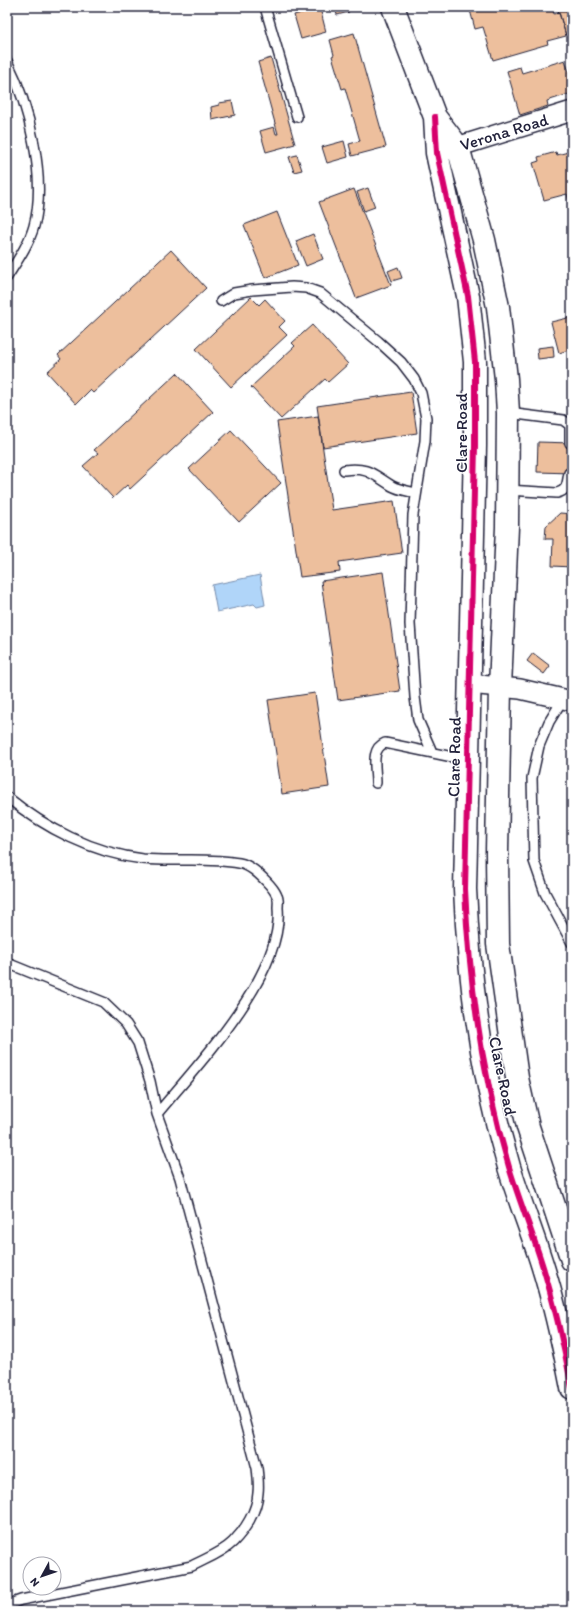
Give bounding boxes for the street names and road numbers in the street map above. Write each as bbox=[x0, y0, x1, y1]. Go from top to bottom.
street label: Verona Road bbox=[458, 109, 551, 155]
street label: Clare Road bbox=[451, 392, 471, 473]
street label: Clare Road bbox=[443, 716, 465, 797]
street label: Clare Road bbox=[485, 1035, 521, 1118]

